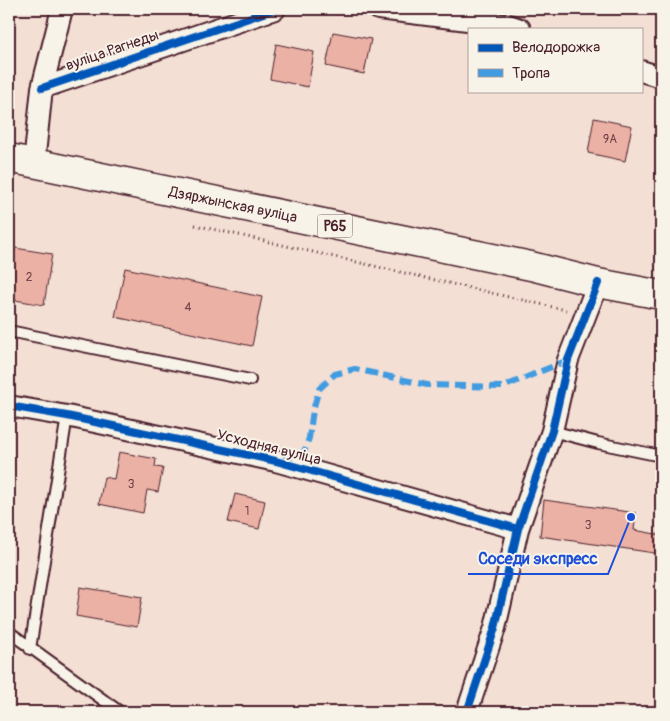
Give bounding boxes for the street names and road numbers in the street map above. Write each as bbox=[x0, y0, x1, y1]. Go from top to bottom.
street label: вуліца Рагнеды bbox=[63, 26, 161, 75]
street label: Дзяржынская вуліца bbox=[166, 182, 299, 227]
road number: Р65 bbox=[318, 215, 352, 238]
street label: Усходняя вуліца bbox=[215, 425, 323, 470]

